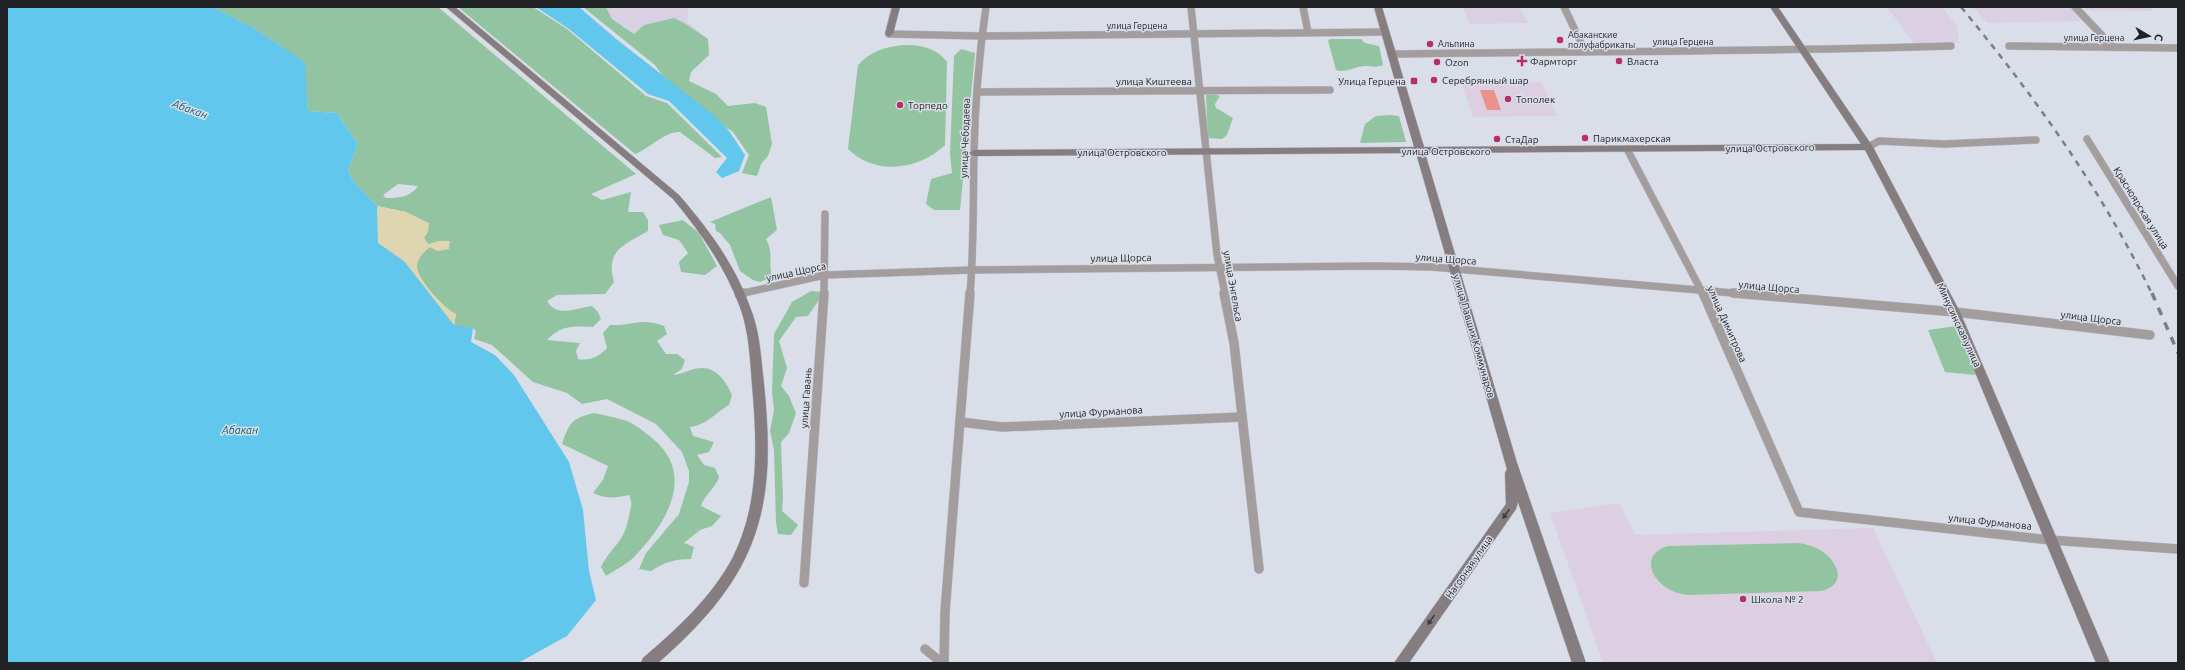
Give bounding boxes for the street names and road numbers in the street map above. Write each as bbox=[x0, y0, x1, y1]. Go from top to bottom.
street label: улица Герцена bbox=[1107, 21, 1167, 31]
street label: улица Герцена bbox=[2064, 33, 2124, 43]
street label: улица Герцена bbox=[1653, 37, 1713, 47]
street label: улица Киштеева bbox=[1116, 76, 1192, 87]
street label: улица Чебодаева bbox=[958, 98, 972, 178]
street label: улица Островского bbox=[1725, 142, 1815, 154]
street label: улица Островского bbox=[1401, 146, 1491, 157]
street label: улица Островского bbox=[1077, 147, 1167, 158]
street label: Красноярская улица bbox=[2111, 165, 2171, 251]
street label: улица Энгельса bbox=[1221, 250, 1245, 322]
street label: улица Щорса bbox=[1415, 251, 1477, 267]
street label: улица Щорса bbox=[1090, 252, 1152, 264]
street label: улица Щорса bbox=[765, 260, 827, 284]
street label: улица Павших Коммунаров bbox=[1451, 273, 1497, 399]
street label: улица Щорса bbox=[1738, 279, 1800, 295]
street label: Минусинская улица bbox=[1935, 281, 1983, 369]
street label: улица Димитрова bbox=[1705, 284, 1749, 364]
street label: улица Щорса bbox=[2060, 309, 2122, 327]
street label: улица Гавань bbox=[798, 367, 814, 429]
street label: улица Фурманова bbox=[1059, 404, 1143, 420]
street label: улица Фурманова bbox=[1948, 512, 2032, 532]
street label: Нагорная улица bbox=[1443, 534, 1495, 600]

